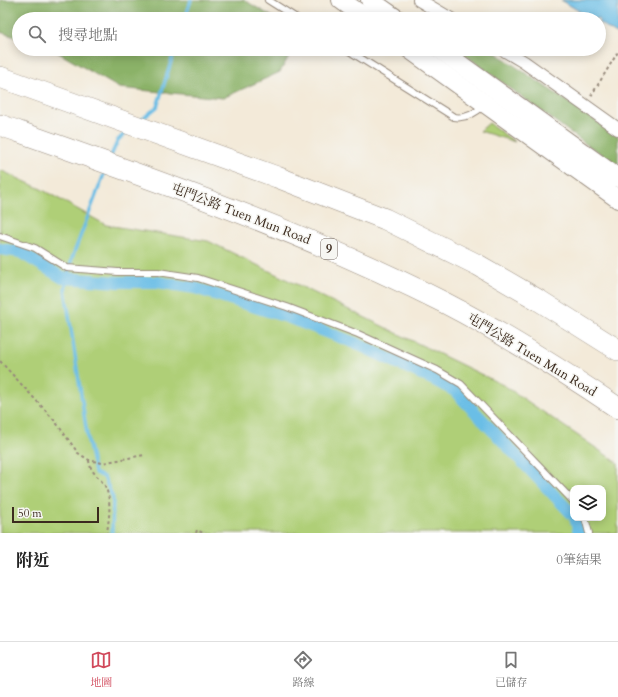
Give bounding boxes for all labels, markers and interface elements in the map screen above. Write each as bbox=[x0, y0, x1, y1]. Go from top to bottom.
search box bbox=[12, 12, 606, 56]
icon: search bbox=[26, 23, 48, 45]
text: 搜尋地點 bbox=[58, 25, 118, 45]
street label: 屯門公路 Tuen Mun Road bbox=[169, 179, 313, 249]
road number: 9 bbox=[321, 239, 337, 259]
street label: 屯門公路 Tuen Mun Road bbox=[464, 309, 600, 401]
map controls bbox=[570, 485, 606, 521]
button: layers bbox=[570, 485, 606, 521]
scale bar bbox=[12, 505, 99, 524]
text: 50 m bbox=[18, 506, 42, 521]
text: 附近 bbox=[16, 549, 50, 572]
text: 0筆結果 bbox=[556, 551, 602, 569]
tab: 地圖 bbox=[90, 649, 112, 690]
tab: 路線 bbox=[292, 649, 314, 690]
tab: 已儲存 bbox=[495, 649, 528, 690]

